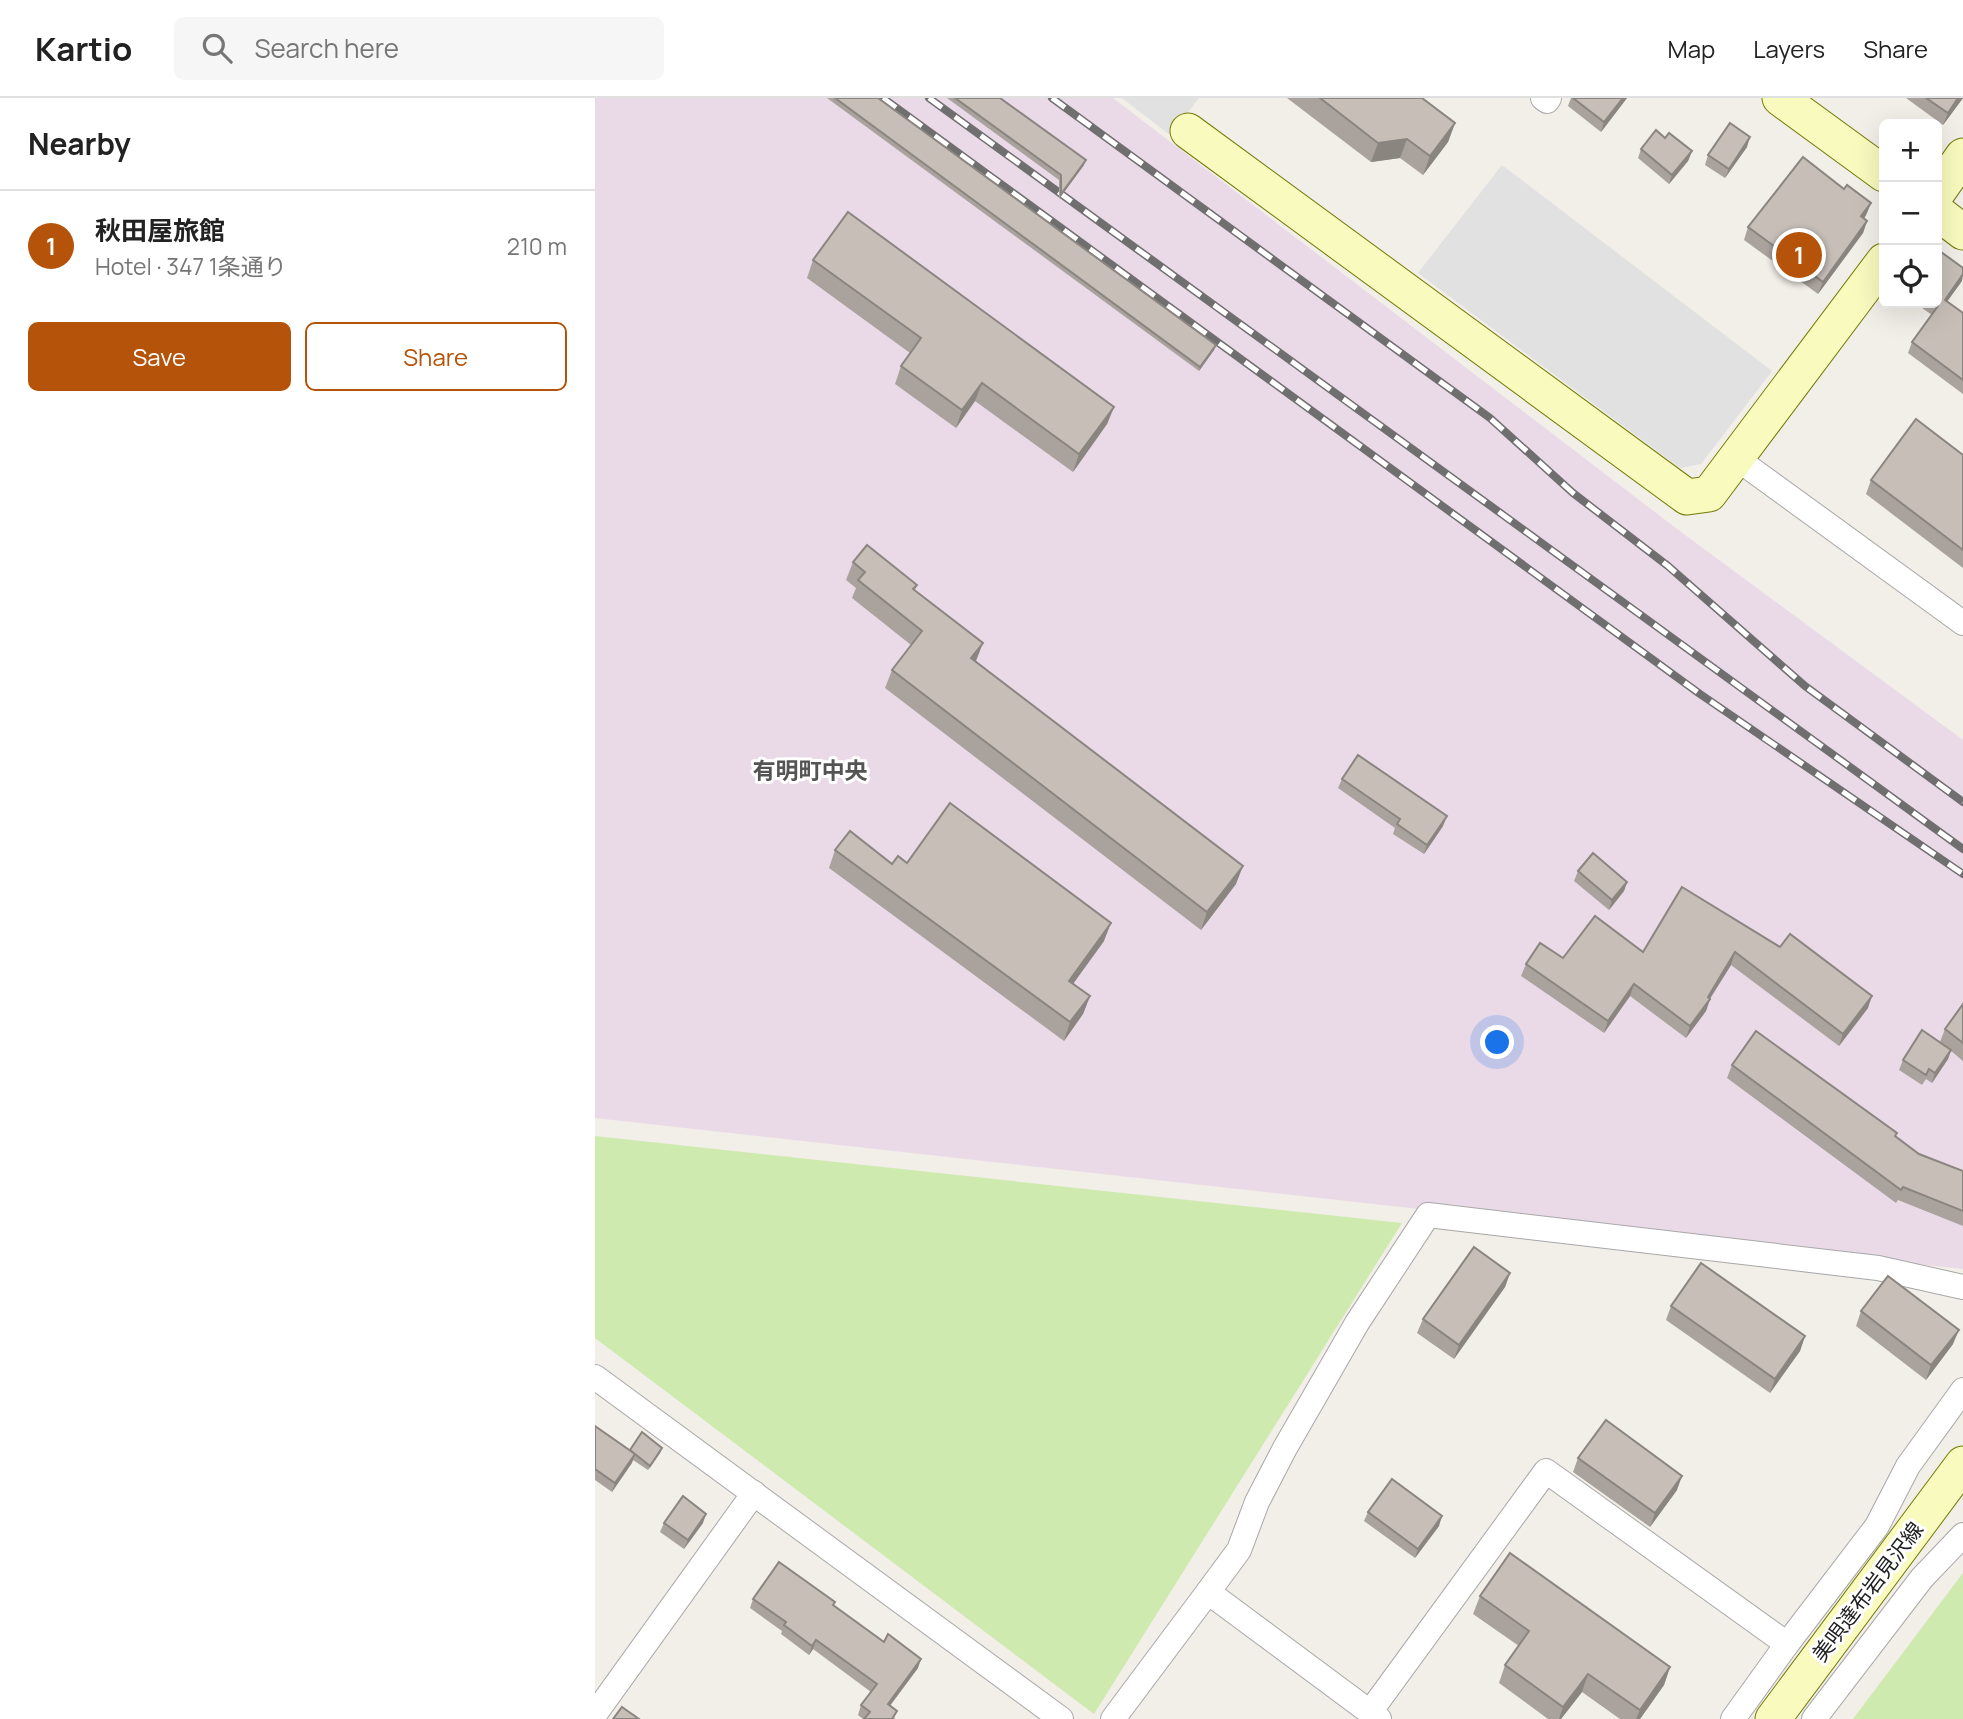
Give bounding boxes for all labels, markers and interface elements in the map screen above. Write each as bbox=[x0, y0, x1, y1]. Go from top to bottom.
search box bbox=[174, 17, 664, 80]
text: Kartio bbox=[35, 26, 132, 71]
icon: search bbox=[198, 29, 236, 67]
text: Search here bbox=[254, 30, 399, 66]
text: Map bbox=[1668, 32, 1715, 65]
text: Layers bbox=[1753, 32, 1825, 65]
text: Share bbox=[1863, 32, 1928, 65]
map controls bbox=[1879, 119, 1942, 308]
button: + bbox=[1879, 119, 1942, 182]
text: Nearby bbox=[28, 123, 131, 164]
button: − bbox=[1879, 182, 1942, 245]
text: 秋田屋旅館 bbox=[95, 212, 225, 248]
pin: 1 bbox=[1776, 229, 1822, 281]
text: 1 bbox=[46, 230, 56, 262]
text: 210 m bbox=[507, 230, 567, 262]
button: locate bbox=[1879, 245, 1942, 308]
text: Hotel · 347 1条通り bbox=[95, 250, 287, 282]
button: Save bbox=[28, 322, 291, 391]
button: Share bbox=[305, 322, 567, 391]
district label: 有明町中央 bbox=[753, 754, 868, 786]
your location bbox=[1480, 1025, 1514, 1059]
street label: 美唄達布岩見沢線 bbox=[1805, 1516, 1929, 1667]

